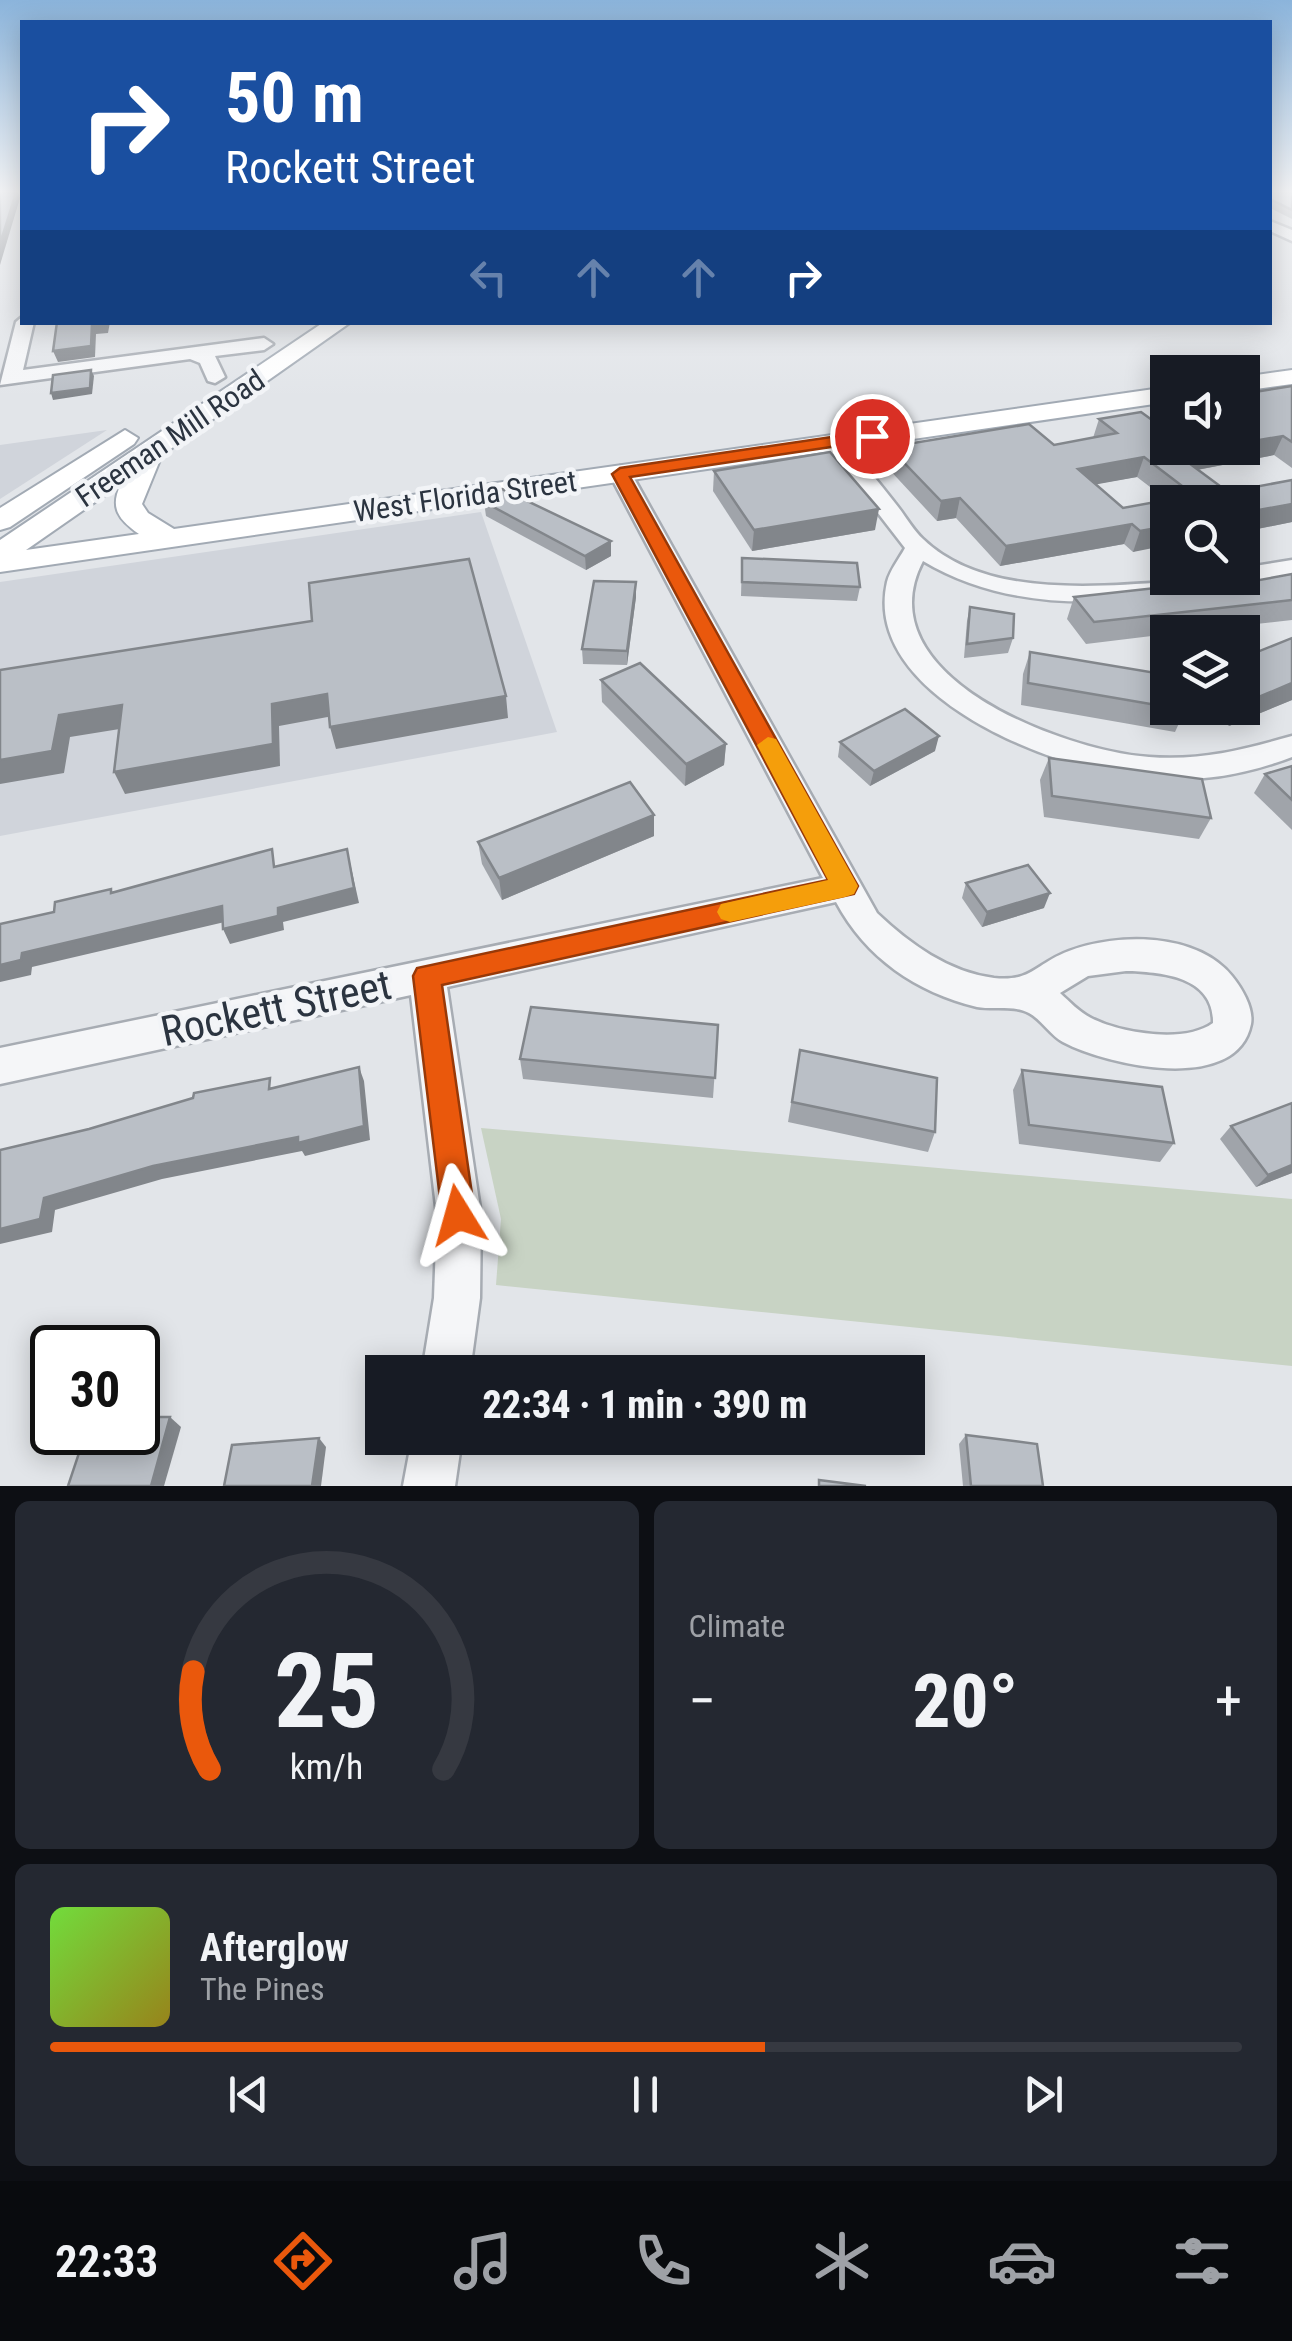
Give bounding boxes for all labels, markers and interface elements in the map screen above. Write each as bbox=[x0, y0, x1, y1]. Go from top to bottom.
text: 50 m bbox=[225, 57, 364, 139]
icon: right bbox=[60, 60, 190, 190]
text: Rockett Street bbox=[225, 141, 476, 194]
icon: left bbox=[461, 250, 516, 305]
icon: ahead bbox=[566, 250, 621, 305]
icon: ahead bbox=[671, 250, 726, 305]
icon: right bbox=[776, 250, 831, 305]
map controls bbox=[1150, 355, 1260, 725]
button: sound bbox=[1150, 355, 1260, 465]
street label: Freeman Mill Road bbox=[69, 362, 271, 514]
pin bbox=[830, 394, 915, 479]
icon: arrive bbox=[845, 409, 900, 464]
street label: West Florida Street bbox=[351, 463, 579, 529]
button: search bbox=[1150, 485, 1260, 595]
button: layers bbox=[1150, 615, 1260, 725]
street label: Rockett Street bbox=[157, 960, 395, 1056]
position arrow bbox=[406, 1163, 510, 1267]
speed limit sign: 30 bbox=[30, 1325, 160, 1455]
text: 22:34 · 1 min · 390 m bbox=[483, 1383, 807, 1427]
text: Climate bbox=[689, 1607, 785, 1645]
text: 25 bbox=[274, 1631, 379, 1752]
text: 20° bbox=[912, 1657, 1018, 1745]
text: − bbox=[689, 1669, 716, 1733]
text: + bbox=[1215, 1669, 1242, 1733]
text: km/h bbox=[290, 1746, 364, 1788]
text: Afterglow bbox=[200, 1926, 349, 1970]
text: The Pines bbox=[200, 1970, 325, 2008]
icon: previous bbox=[221, 2067, 276, 2122]
icon: pause bbox=[618, 2067, 673, 2122]
icon: next bbox=[1016, 2067, 1071, 2122]
icon: directions bbox=[268, 2226, 338, 2296]
icon: music bbox=[448, 2226, 518, 2296]
icon: phone bbox=[628, 2226, 698, 2296]
icon: climate bbox=[807, 2226, 877, 2296]
icon: car bbox=[987, 2226, 1057, 2296]
icon: filters bbox=[1167, 2226, 1237, 2296]
text: 22:33 bbox=[55, 2235, 158, 2288]

